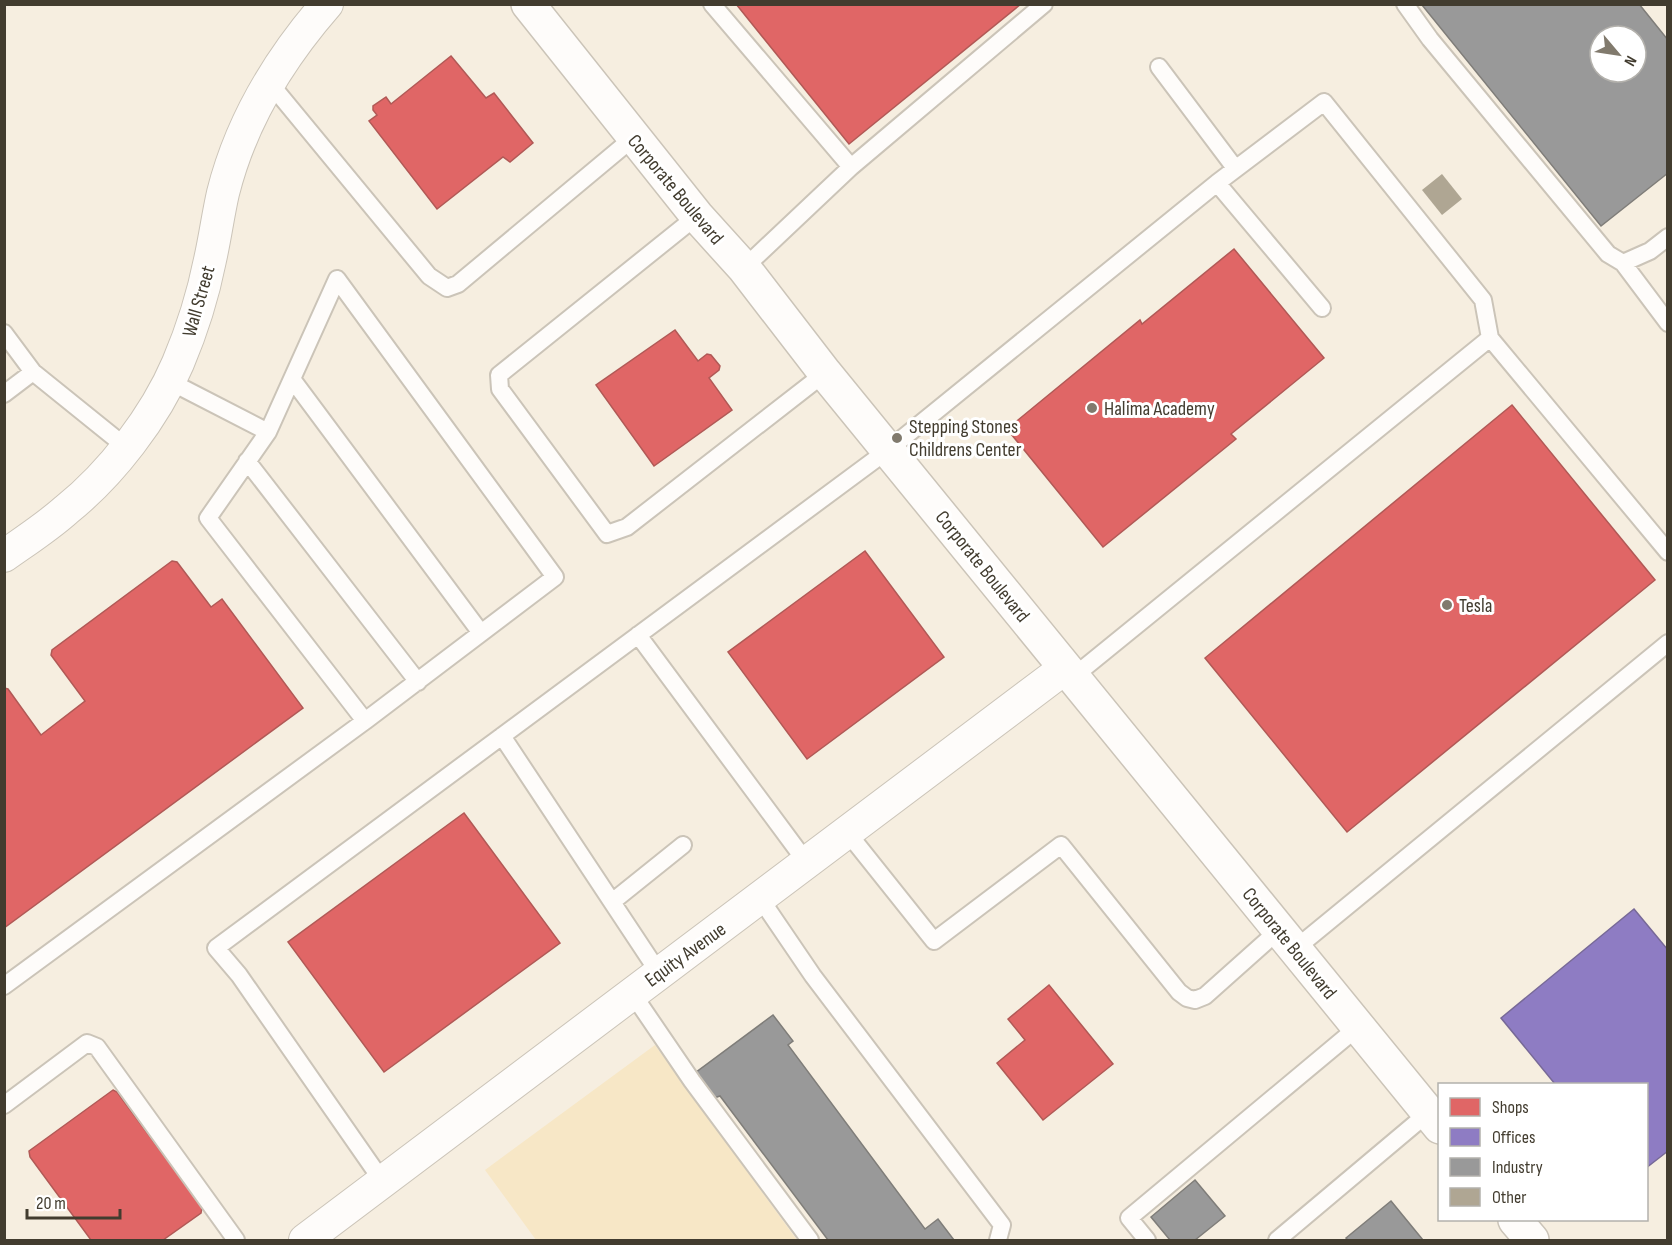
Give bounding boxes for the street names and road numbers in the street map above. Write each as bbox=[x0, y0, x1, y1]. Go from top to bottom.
street label: Corporate Boulevard bbox=[622, 130, 728, 250]
street label: Wall Street bbox=[177, 263, 221, 340]
street label: Corporate Boulevard bbox=[930, 506, 1034, 627]
street label: Corporate Boulevard bbox=[1237, 883, 1341, 1004]
street label: Equity Avenue bbox=[640, 917, 731, 992]

